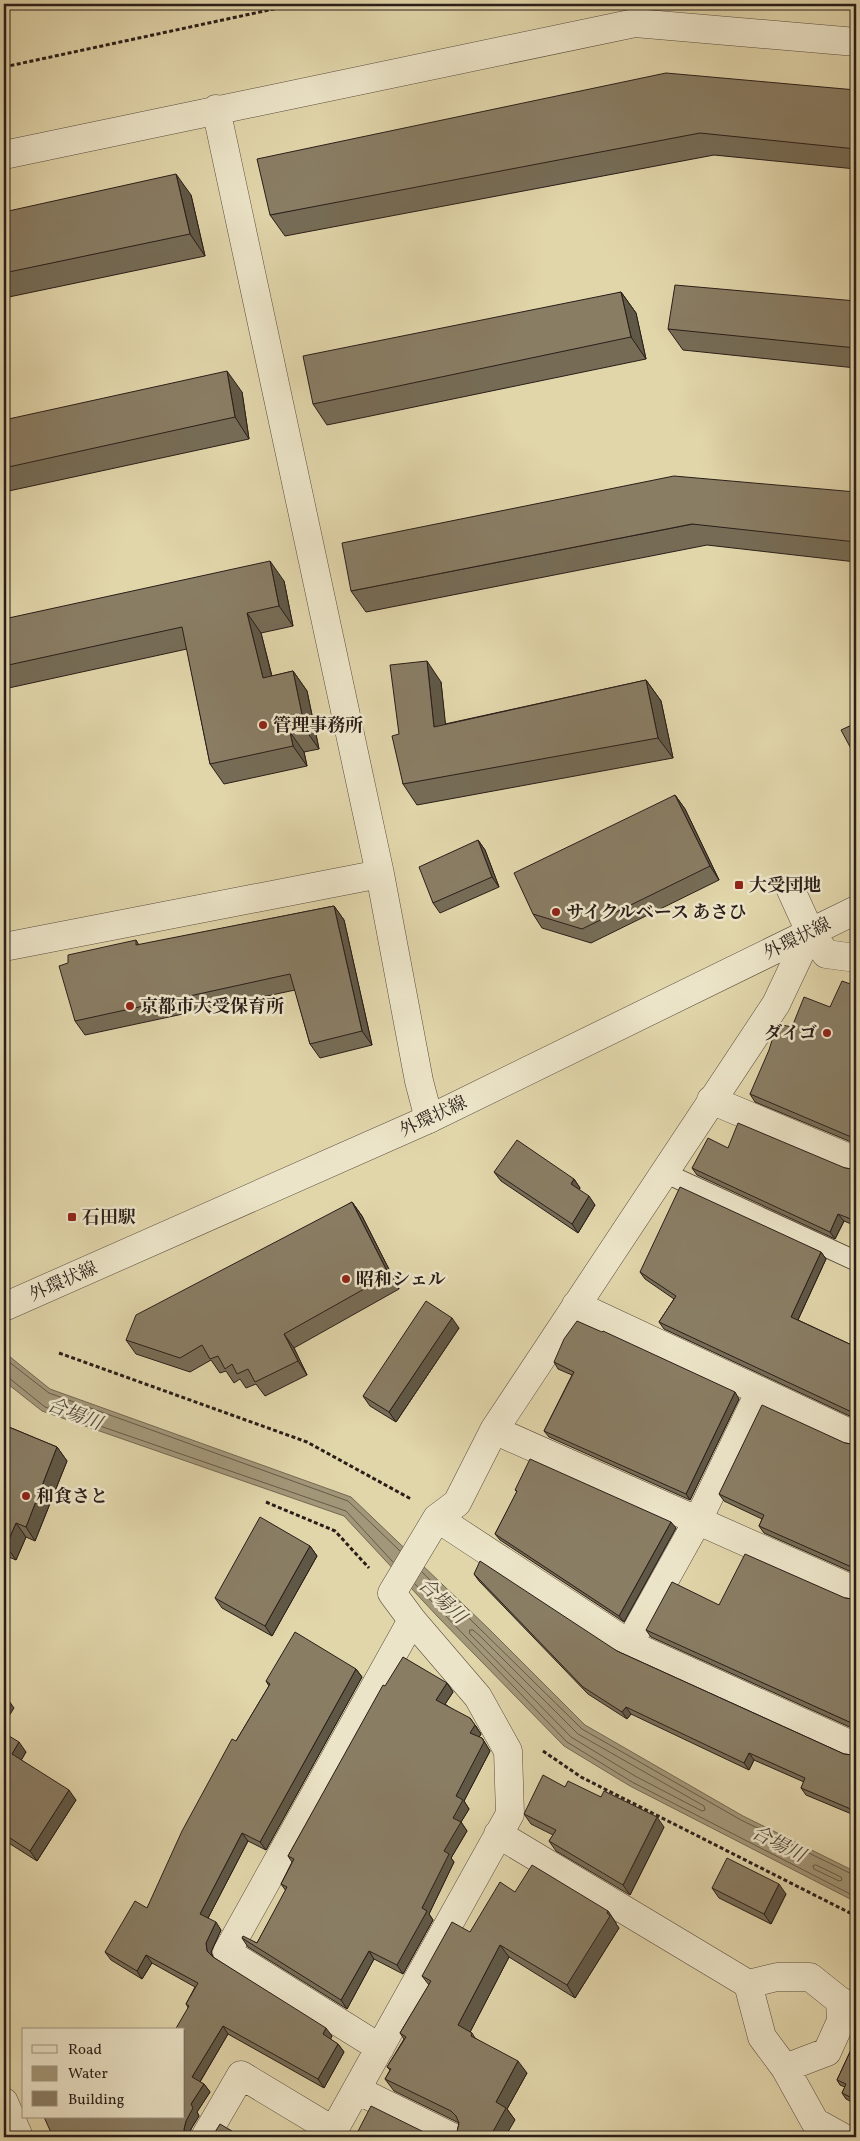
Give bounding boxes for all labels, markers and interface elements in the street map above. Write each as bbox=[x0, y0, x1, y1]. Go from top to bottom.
place label: 管理事務所 bbox=[273, 714, 363, 739]
marker: 管理事務所 bbox=[257, 719, 269, 731]
place label: 大受団地 bbox=[749, 874, 821, 899]
marker: 大受団地 bbox=[733, 879, 745, 891]
place label: サイクルベース あさひ bbox=[566, 901, 747, 926]
marker: サイクルベース あさひ bbox=[550, 906, 562, 918]
street label: 外環状線 bbox=[760, 912, 835, 966]
place label: 京都市大受保育所 bbox=[140, 995, 284, 1020]
marker: 京都市大受保育所 bbox=[124, 1000, 136, 1012]
place label: ダイゴ bbox=[764, 1022, 817, 1047]
marker: ダイゴ bbox=[821, 1027, 833, 1039]
street label: 外環状線 bbox=[396, 1091, 472, 1144]
place label: 石田駅 bbox=[82, 1206, 136, 1231]
marker: 石田駅 bbox=[66, 1211, 78, 1223]
street label: 外環状線 bbox=[26, 1256, 102, 1308]
place label: 昭和シェル bbox=[356, 1268, 446, 1293]
marker: 昭和シェル bbox=[340, 1273, 352, 1285]
water label: 合場川 bbox=[43, 1393, 107, 1438]
place label: 和食さと bbox=[36, 1485, 108, 1510]
marker: 和食さと bbox=[20, 1490, 32, 1502]
water label: 合場川 bbox=[412, 1573, 473, 1632]
water label: 合場川 bbox=[747, 1820, 811, 1870]
legend bbox=[22, 2028, 185, 2118]
text: Road bbox=[68, 2040, 102, 2061]
text: Water bbox=[68, 2064, 108, 2085]
text: Building bbox=[68, 2090, 125, 2111]

